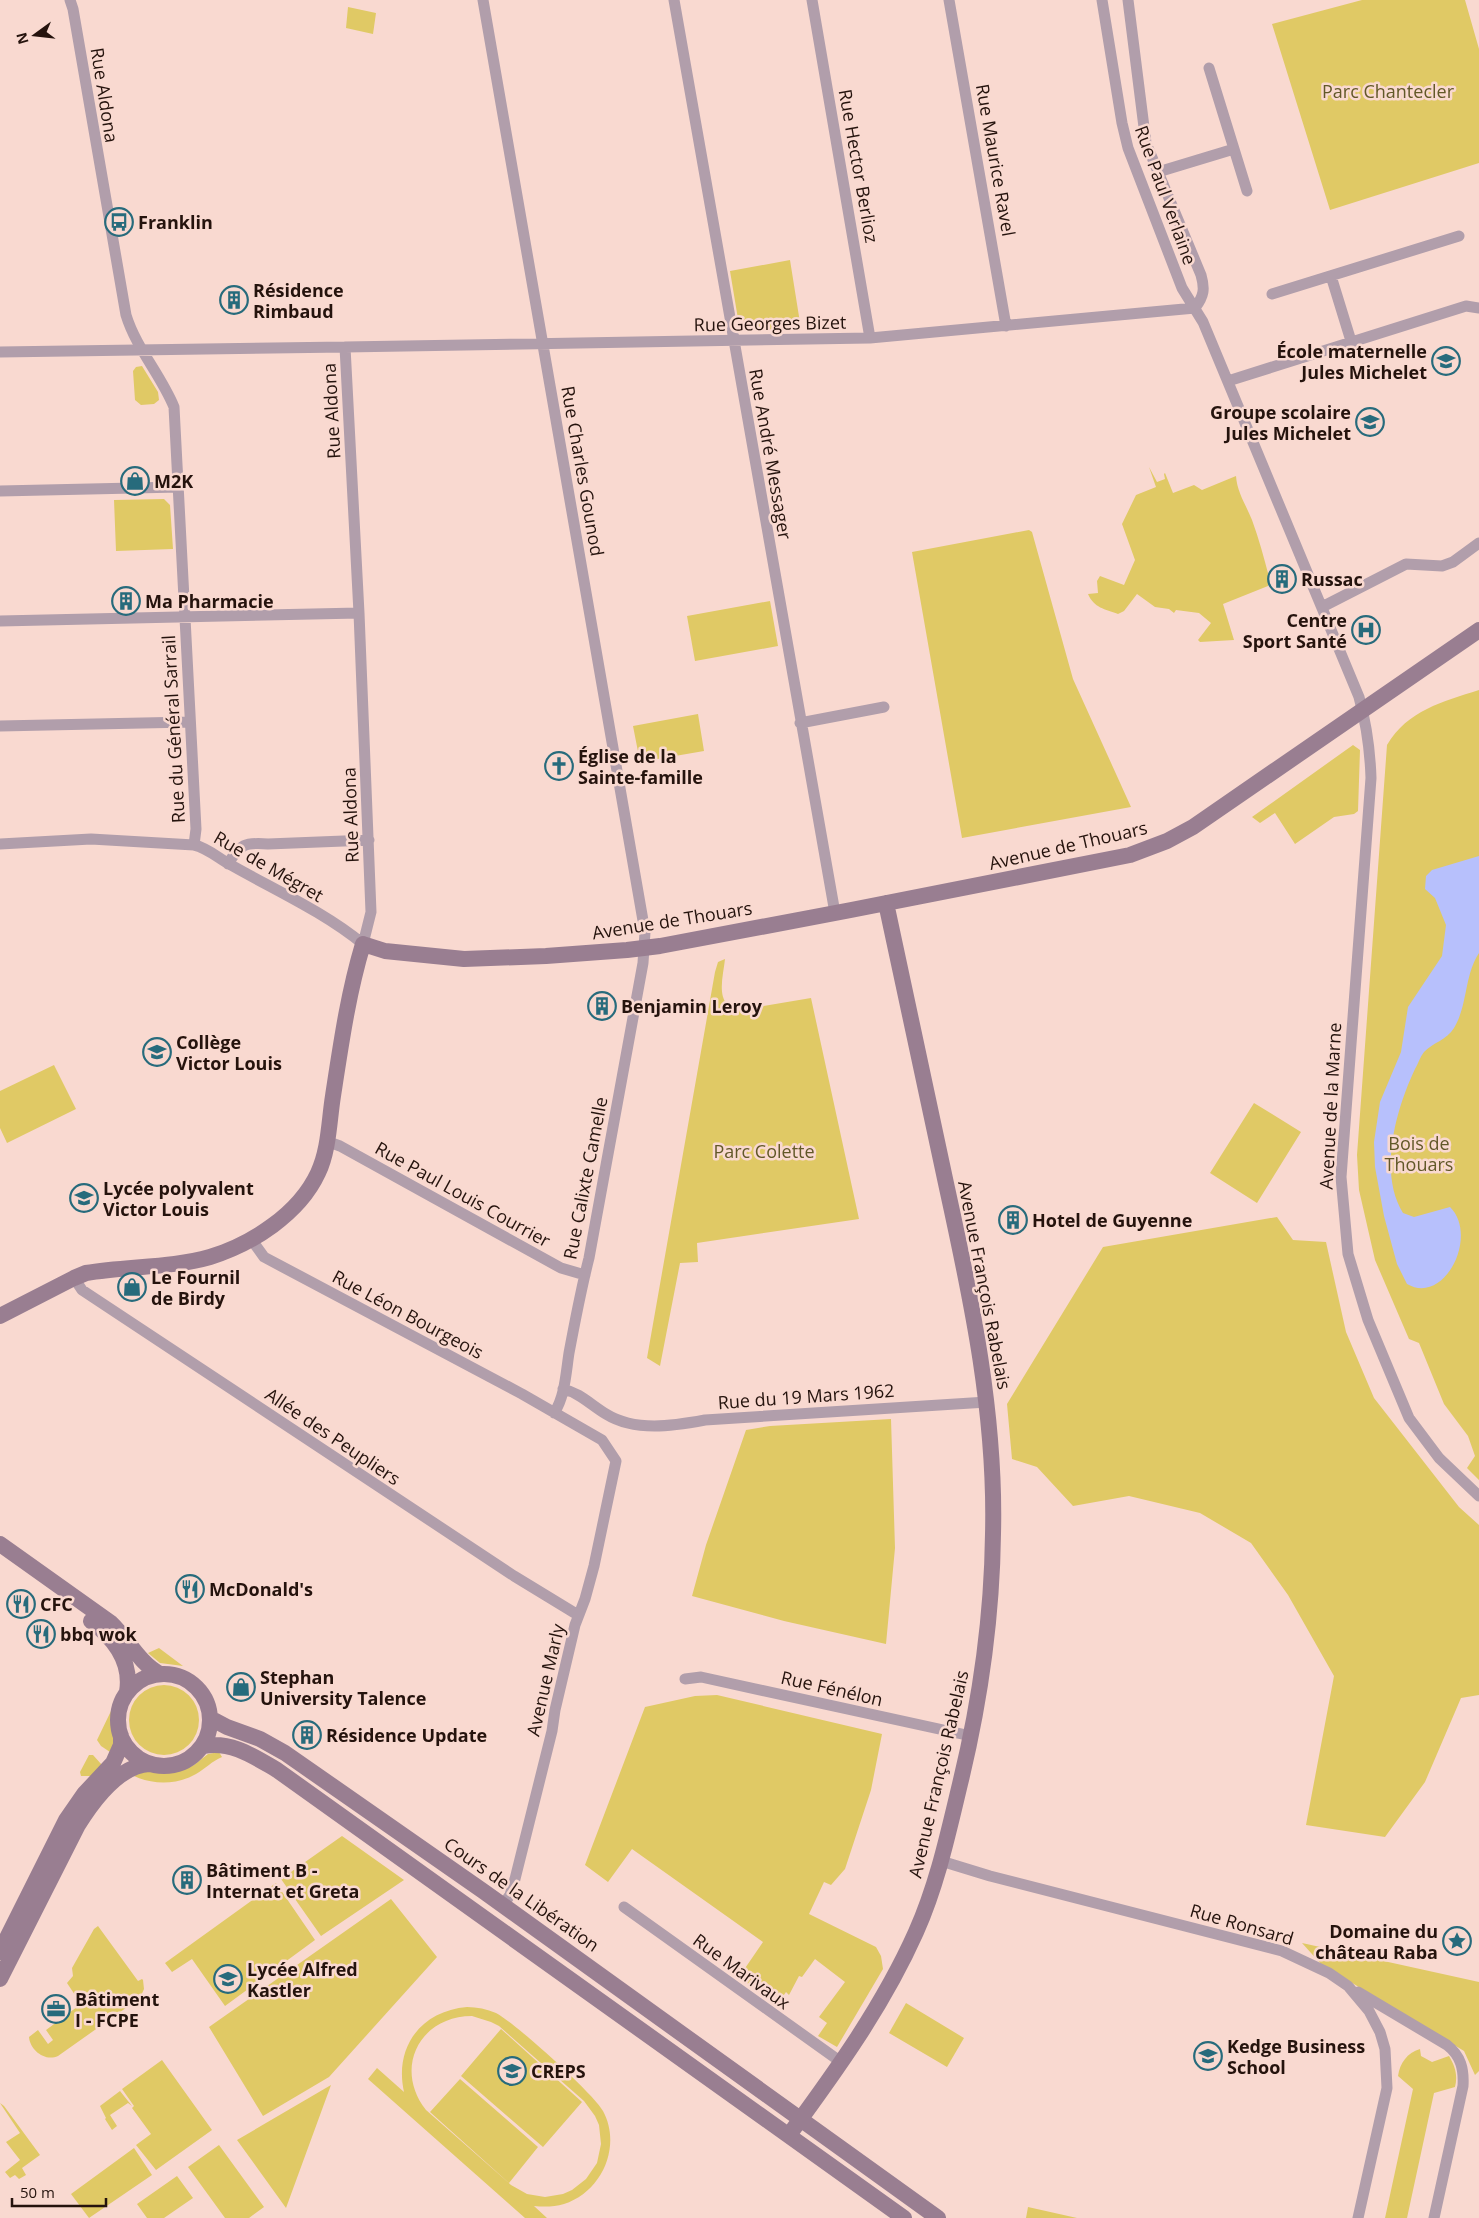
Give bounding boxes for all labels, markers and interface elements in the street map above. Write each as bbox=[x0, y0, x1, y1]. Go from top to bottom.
north arrow bbox=[10, 10, 60, 60]
text: N bbox=[11, 31, 33, 46]
street label: Rue Aldona bbox=[86, 46, 124, 144]
park label: Parc Chantecler bbox=[1322, 79, 1455, 103]
street label: Rue Maurice Ravel bbox=[971, 82, 1021, 238]
street label: Rue Hector Berlioz bbox=[834, 87, 884, 245]
street label: Rue Paul Verlaine bbox=[1130, 122, 1202, 268]
bus stop icon: Franklin bbox=[104, 207, 134, 237]
place label: Franklin bbox=[138, 210, 213, 234]
place label: Résidence Rimbaud bbox=[253, 278, 344, 323]
building icon: Résidence Rimbaud bbox=[219, 285, 249, 315]
street label: Rue Georges Bizet bbox=[694, 310, 846, 336]
place label: École maternelle Jules Michelet bbox=[1276, 339, 1427, 384]
school or university icon: École maternelle Jules Michelet bbox=[1431, 346, 1461, 376]
street label: Rue Aldona bbox=[317, 363, 345, 459]
street label: Rue André Messager bbox=[744, 367, 798, 542]
street label: Rue Charles Gounod bbox=[556, 384, 610, 558]
place label: Groupe scolaire Jules Michelet bbox=[1210, 400, 1351, 445]
school or university icon: Groupe scolaire Jules Michelet bbox=[1355, 407, 1385, 437]
shop icon: M2K bbox=[120, 466, 150, 496]
place label: M2K bbox=[154, 469, 193, 493]
building icon: Russac bbox=[1267, 564, 1297, 594]
place label: Russac bbox=[1301, 567, 1363, 591]
building icon: Ma Pharmacie bbox=[111, 586, 141, 616]
place label: Ma Pharmacie bbox=[145, 589, 274, 613]
place label: Centre Sport Santé bbox=[1243, 608, 1347, 653]
hospital icon: Centre Sport Santé bbox=[1351, 615, 1381, 645]
street label: Rue du Général Sarrail bbox=[156, 634, 190, 824]
place label: Église de la Sainte-famille bbox=[578, 744, 703, 789]
church icon: Église de la Sainte-famille bbox=[544, 751, 574, 781]
street label: Rue Aldona bbox=[336, 767, 364, 863]
street label: Avenue de Thouars bbox=[986, 815, 1150, 875]
street label: Rue de Mégret bbox=[210, 825, 328, 907]
street label: Avenue de Thouars bbox=[590, 895, 754, 945]
building icon: Benjamin Leroy bbox=[587, 991, 617, 1021]
place label: Benjamin Leroy bbox=[621, 994, 763, 1018]
street label: Avenue de la Marne bbox=[1314, 1022, 1346, 1190]
place label: Collège Victor Louis bbox=[176, 1030, 282, 1075]
school or university icon: Collège Victor Louis bbox=[142, 1037, 172, 1067]
street label: Rue Calixte Camelle bbox=[557, 1095, 613, 1261]
park label: Bois de Thouars bbox=[1385, 1131, 1453, 1176]
street label: Rue Paul Louis Courrier bbox=[371, 1136, 556, 1253]
park label: Parc Colette bbox=[713, 1139, 815, 1163]
place label: Lycée polyvalent Victor Louis bbox=[103, 1176, 254, 1221]
street label: Avenue François Rabelais bbox=[953, 1179, 1017, 1391]
school or university icon: Lycée polyvalent Victor Louis bbox=[69, 1183, 99, 1213]
building icon: Hotel de Guyenne bbox=[998, 1205, 1028, 1235]
place label: Hotel de Guyenne bbox=[1032, 1208, 1192, 1232]
street label: Rue Léon Bourgeois bbox=[328, 1264, 488, 1364]
place label: Le Fournil de Birdy bbox=[151, 1265, 240, 1310]
shop icon: Le Fournil de Birdy bbox=[117, 1272, 147, 1302]
street label: Rue du 19 Mars 1962 bbox=[717, 1378, 895, 1414]
street label: Allée des Peupliers bbox=[261, 1382, 405, 1490]
restaurant icon: McDonald's bbox=[175, 1574, 205, 1604]
place label: McDonald's bbox=[209, 1577, 313, 1601]
restaurant icon: CFC bbox=[6, 1589, 36, 1619]
place label: CFC bbox=[40, 1592, 73, 1616]
restaurant icon: bbq wok bbox=[26, 1619, 56, 1649]
street label: Avenue Marly bbox=[520, 1621, 570, 1738]
place label: bbq wok bbox=[60, 1622, 137, 1646]
place label: Stephan University Talence bbox=[260, 1665, 426, 1710]
street label: Rue Fénélon bbox=[779, 1665, 885, 1711]
street label: Avenue François Rabelais bbox=[902, 1668, 974, 1880]
shop icon: Stephan University Talence bbox=[226, 1672, 256, 1702]
building icon: Résidence Update bbox=[292, 1720, 322, 1750]
place label: Résidence Update bbox=[326, 1723, 487, 1747]
street label: Cours de la Libération bbox=[440, 1831, 604, 1957]
place label: Bâtiment B - Internat et Greta bbox=[206, 1858, 359, 1903]
building icon: Bâtiment B - Internat et Greta bbox=[172, 1865, 202, 1895]
street label: Rue Ronsard bbox=[1187, 1898, 1297, 1950]
place label: Domaine du château Raba bbox=[1315, 1919, 1438, 1964]
place icon: Domaine du château Raba bbox=[1442, 1926, 1472, 1956]
street label: Rue Marivaux bbox=[689, 1928, 796, 2015]
place label: Lycée Alfred Kastler bbox=[247, 1957, 358, 2002]
school or university icon: Lycée Alfred Kastler bbox=[213, 1964, 243, 1994]
place label: Bâtiment I - FCPE bbox=[75, 1987, 159, 2032]
office icon: Bâtiment I - FCPE bbox=[41, 1994, 71, 2024]
place label: Kedge Business School bbox=[1227, 2034, 1365, 2079]
school or university icon: Kedge Business School bbox=[1193, 2041, 1223, 2071]
school or university icon: CREPS bbox=[497, 2056, 527, 2086]
place label: CREPS bbox=[531, 2059, 586, 2083]
scale bar bbox=[12, 2176, 106, 2208]
text: 50 m bbox=[20, 2182, 55, 2202]

